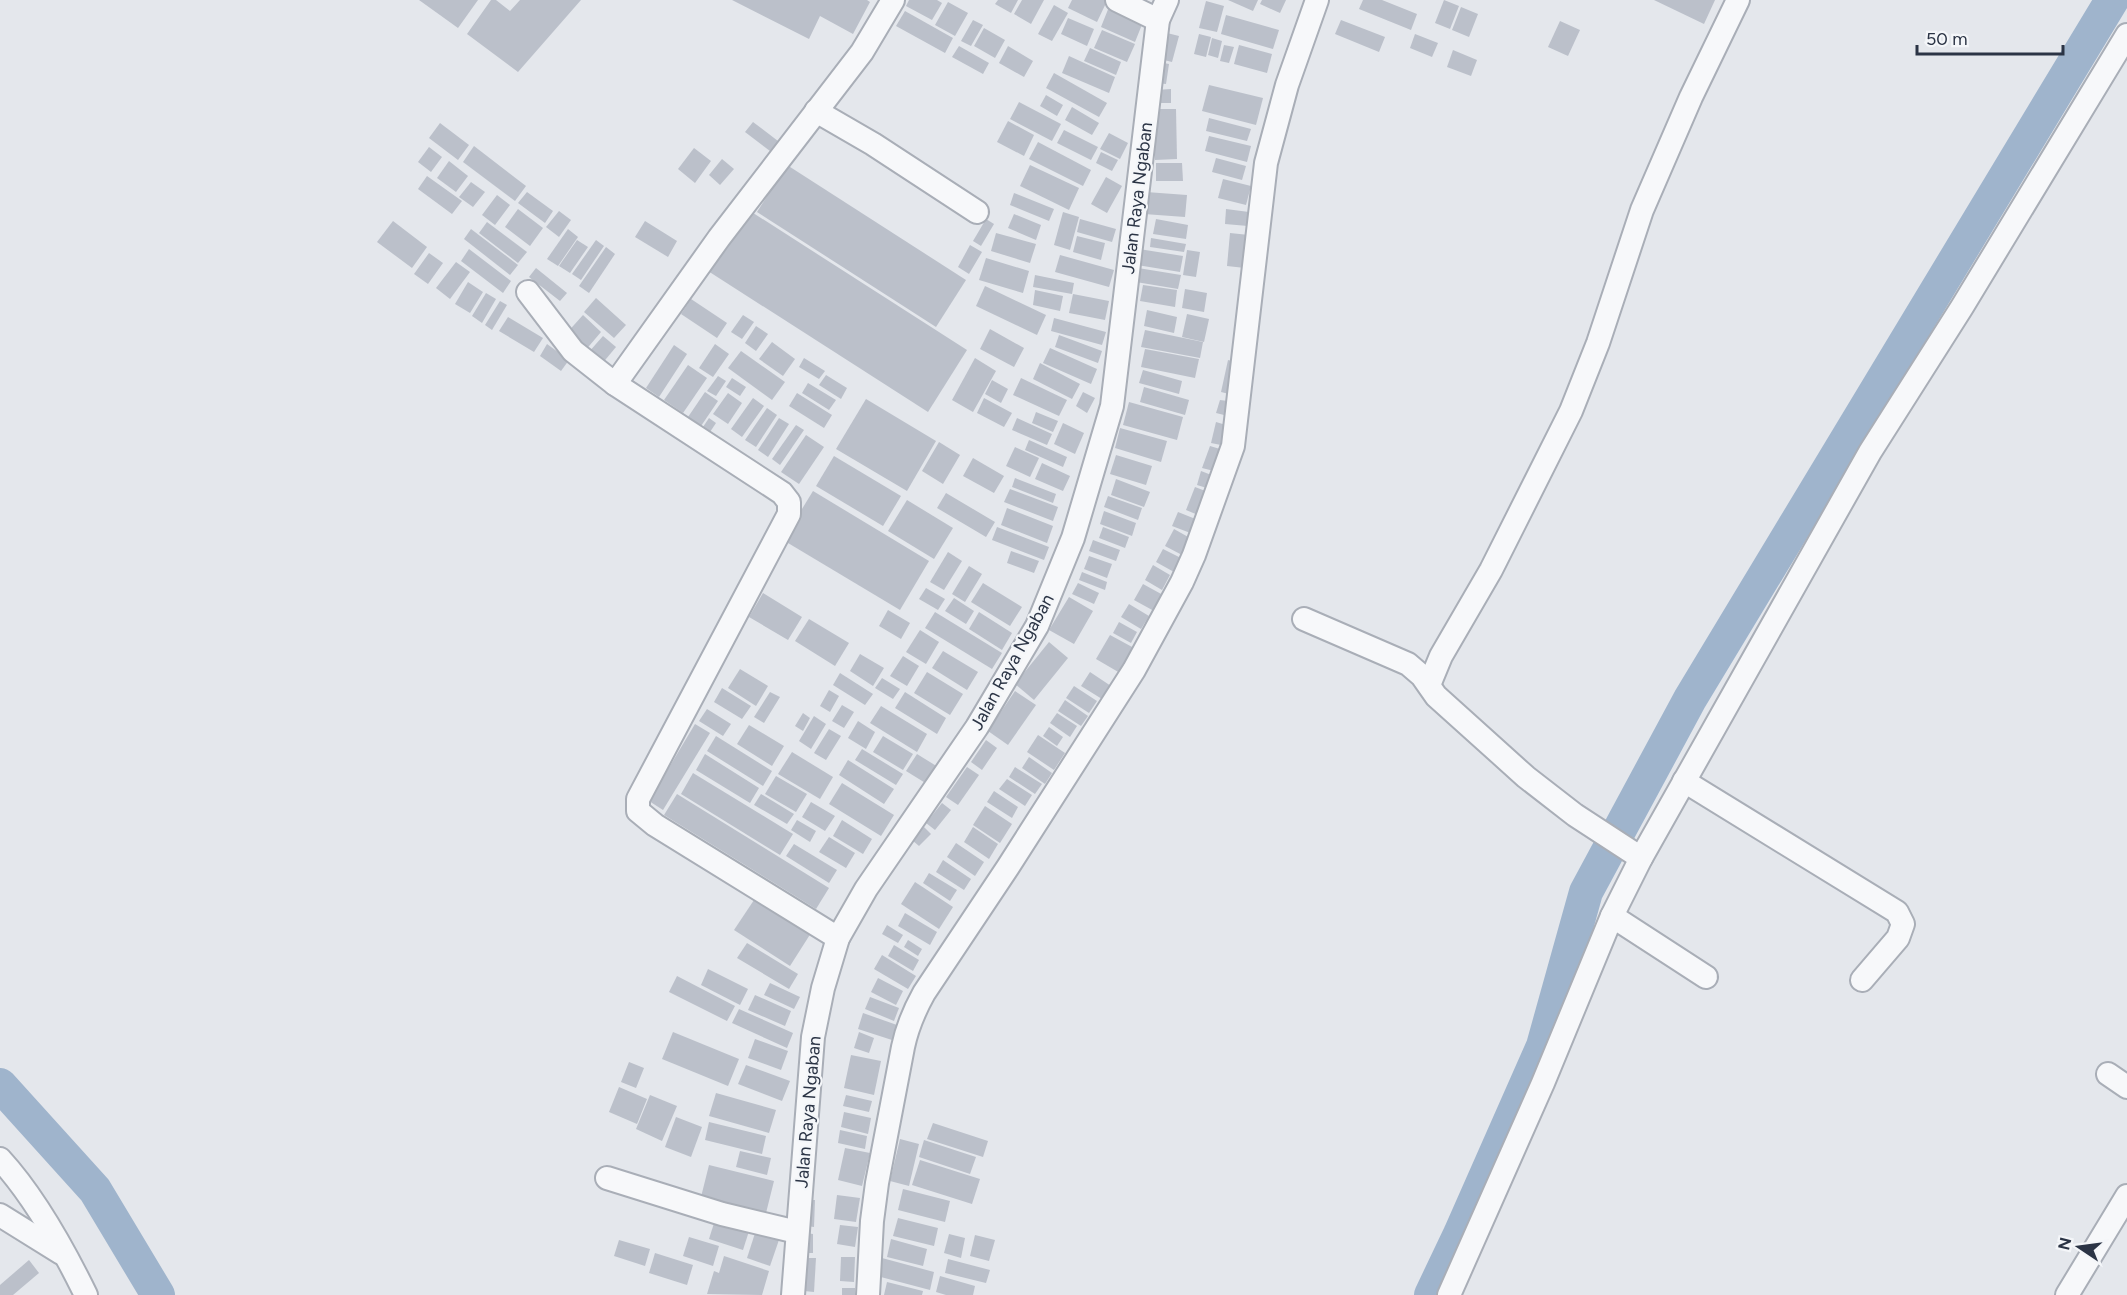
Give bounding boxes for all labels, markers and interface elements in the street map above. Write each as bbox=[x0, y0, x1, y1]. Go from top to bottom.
scale bar bbox=[1917, 18, 2062, 56]
text: 50 m bbox=[1926, 28, 1968, 50]
street label: Jalan Raya Ngaban bbox=[1117, 121, 1157, 275]
street label: Jalan Raya Ngaban bbox=[965, 590, 1059, 734]
street label: Jalan Raya Ngaban bbox=[790, 1035, 826, 1189]
north arrow bbox=[2049, 1217, 2109, 1277]
text: N bbox=[2054, 1236, 2076, 1252]

